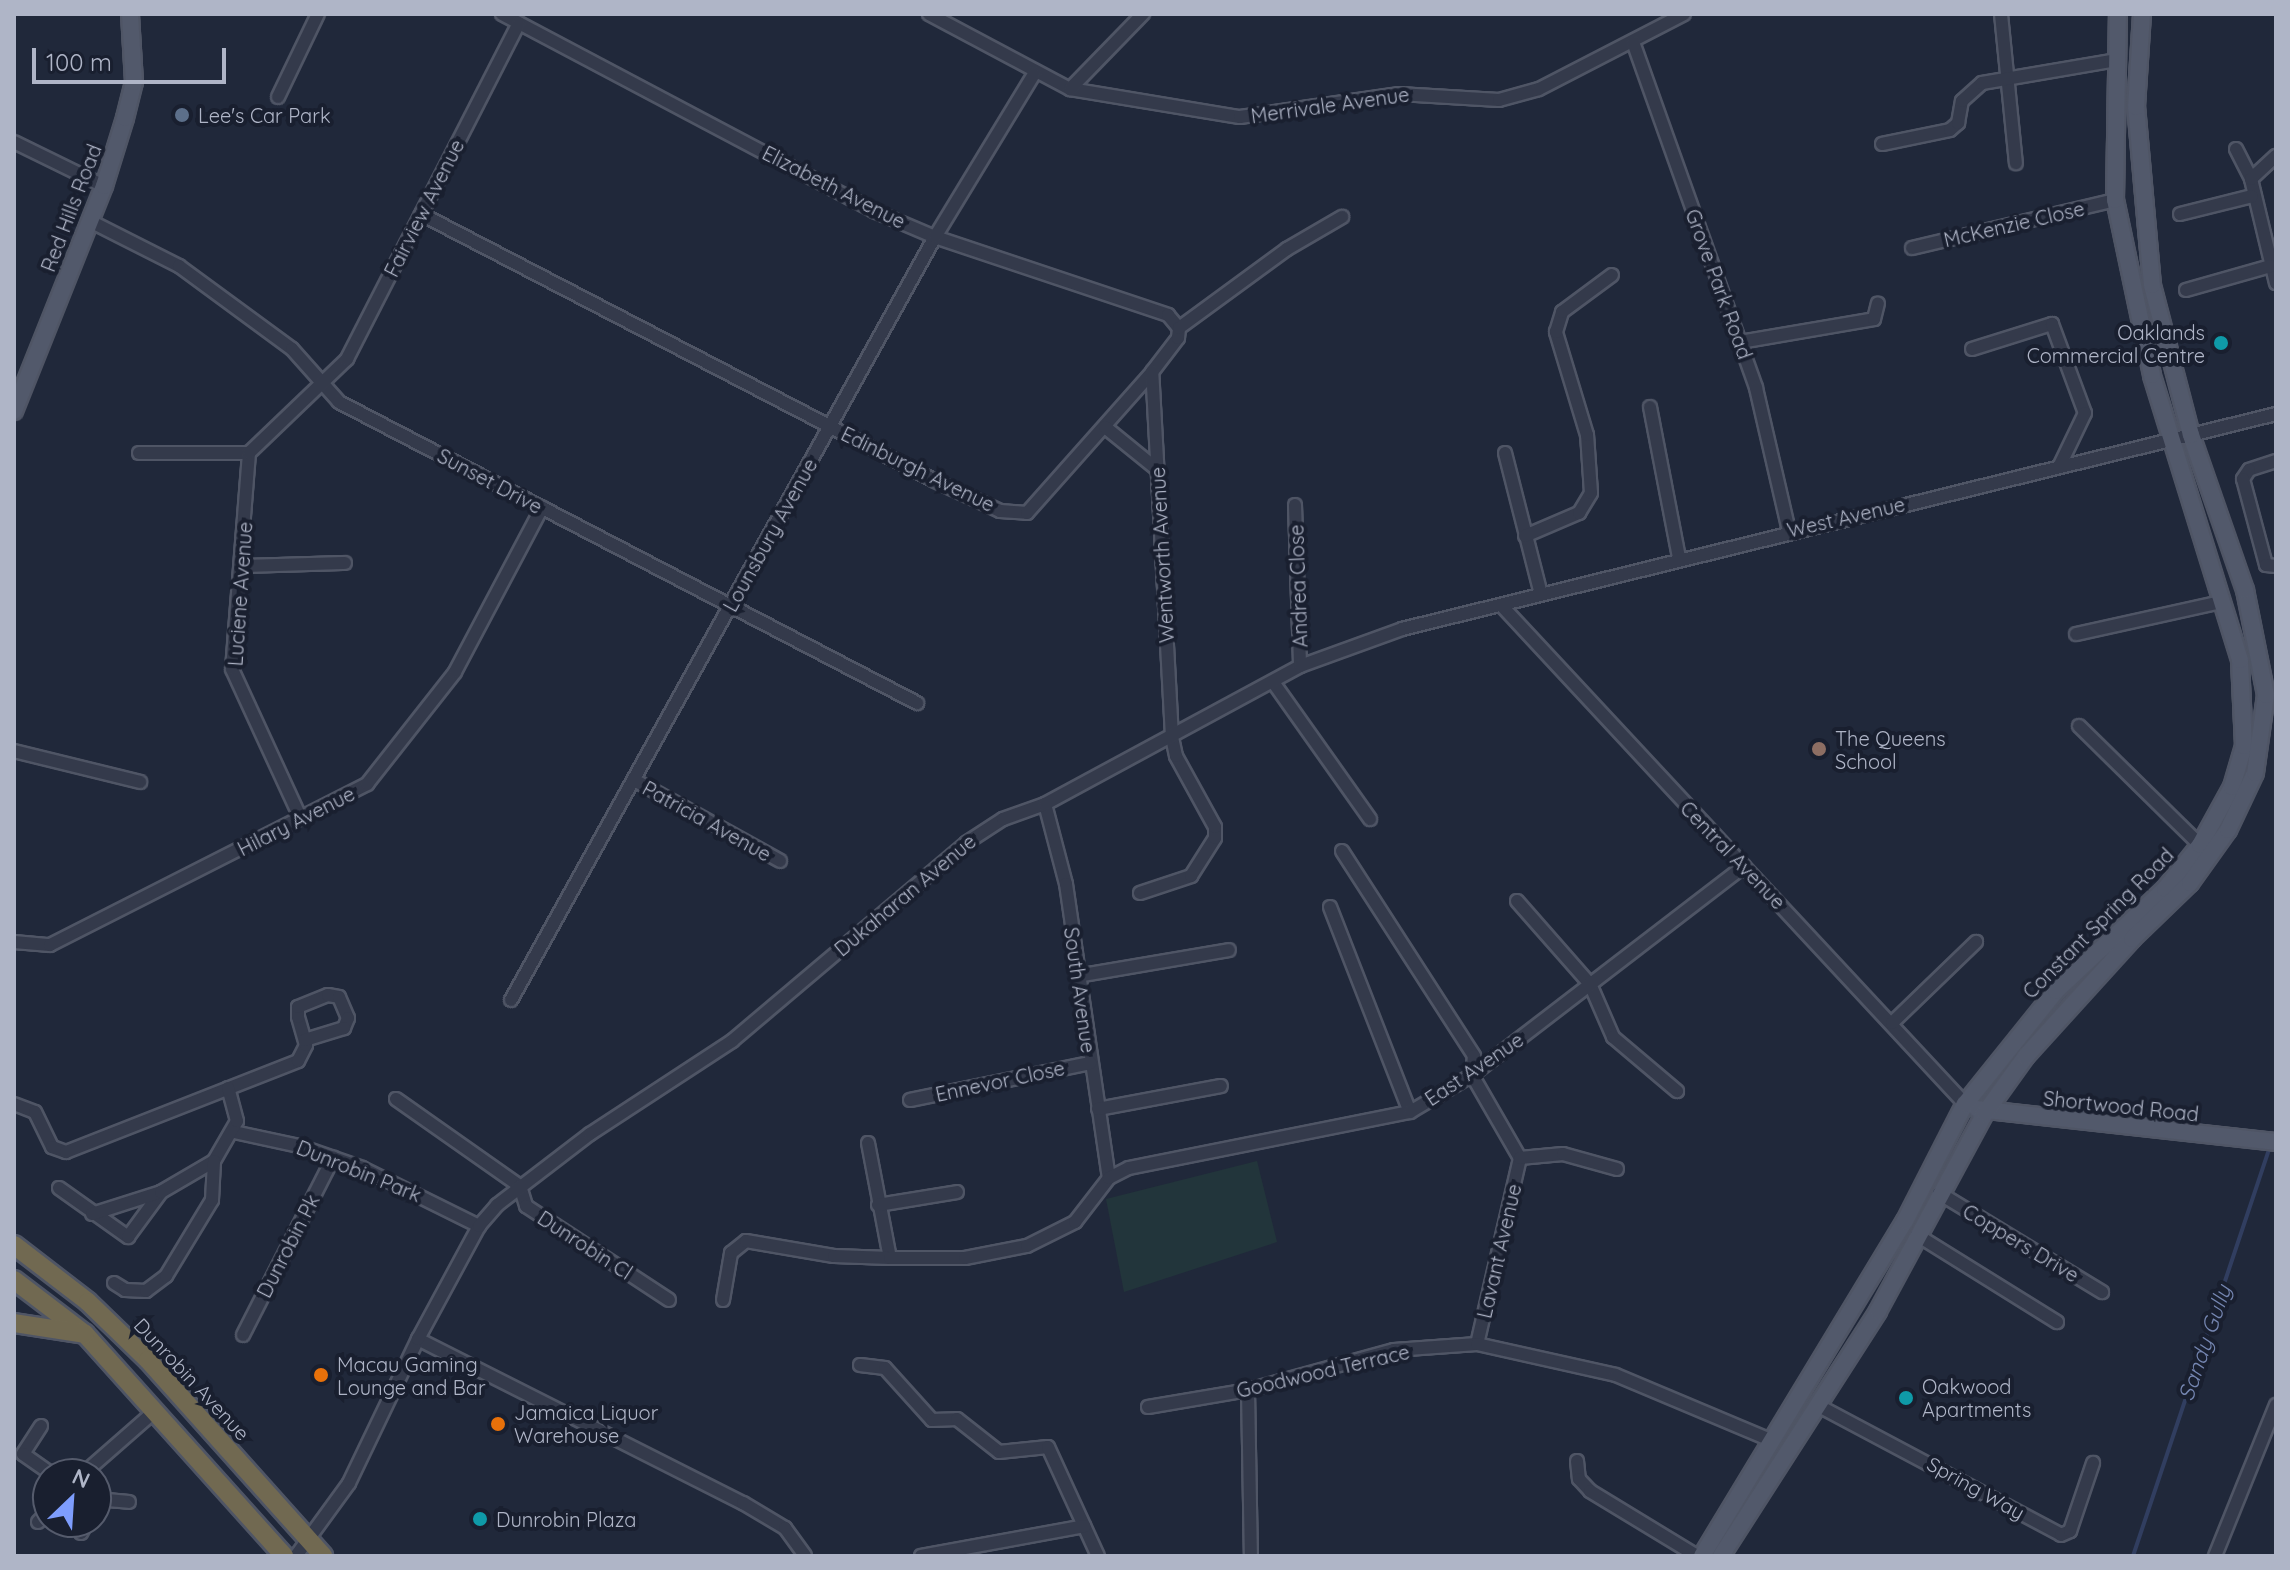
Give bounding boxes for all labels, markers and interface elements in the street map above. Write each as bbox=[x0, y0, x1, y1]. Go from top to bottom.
scale bar bbox=[36, 32, 230, 82]
text: 100 m bbox=[46, 47, 112, 77]
street label: Merrivale Avenue bbox=[1249, 82, 1411, 128]
place label: Lee's Car Park bbox=[198, 103, 331, 127]
marker: Lee's Car Park bbox=[173, 106, 191, 124]
street label: Fairview Avenue bbox=[379, 135, 469, 281]
street label: Red Hills Road bbox=[36, 141, 106, 275]
street label: Elizabeth Avenue bbox=[758, 141, 910, 233]
street label: McKenzie Close bbox=[1941, 196, 2087, 252]
street label: Grove Park Road bbox=[1681, 206, 1757, 362]
place label: Oaklands Commercial Centre bbox=[2027, 320, 2205, 367]
marker: Oaklands Commercial Centre bbox=[2212, 334, 2230, 352]
street label: Edinburgh Avenue bbox=[837, 421, 999, 517]
street label: Sunset Drive bbox=[433, 443, 547, 519]
street label: Lounsbury Avenue bbox=[718, 454, 822, 616]
street label: Wentworth Avenue bbox=[1145, 466, 1179, 644]
street label: West Avenue bbox=[1785, 492, 1907, 542]
street label: Luciene Avenue bbox=[223, 521, 257, 667]
street label: Andrea Close bbox=[1284, 524, 1312, 648]
place label: The Queens School bbox=[1835, 726, 1946, 773]
marker: The Queens School bbox=[1810, 740, 1828, 758]
street label: Patricia Avenue bbox=[639, 776, 775, 866]
street label: Hilary Avenue bbox=[233, 781, 359, 861]
street label: Central Avenue bbox=[1675, 796, 1791, 914]
street label: Dukaharan Avenue bbox=[829, 829, 981, 961]
street label: Constant Spring Road bbox=[2018, 843, 2178, 1003]
street label: South Avenue bbox=[1059, 926, 1101, 1054]
street label: East Avenue bbox=[1420, 1027, 1528, 1111]
street label: Ennevor Close bbox=[933, 1056, 1067, 1106]
street label: Shortwood Road bbox=[2042, 1086, 2200, 1126]
street label: Dunrobin Park bbox=[293, 1135, 425, 1207]
street label: Lavant Avenue bbox=[1472, 1181, 1526, 1321]
street label: Dunrobin Pk bbox=[252, 1190, 324, 1302]
street label: Coppers Drive bbox=[1959, 1199, 2083, 1287]
street label: Dunrobin Cl bbox=[533, 1206, 637, 1284]
water label: Sandy Gully bbox=[2173, 1282, 2237, 1404]
street label: Dunrobin Avenue bbox=[129, 1313, 255, 1445]
street label: Goodwood Terrace bbox=[1234, 1339, 1412, 1403]
place label: Macau Gaming Lounge and Bar bbox=[337, 1352, 486, 1399]
marker: Macau Gaming Lounge and Bar bbox=[312, 1366, 330, 1384]
place label: Oakwood Apartments bbox=[1922, 1374, 2031, 1421]
marker: Oakwood Apartments bbox=[1897, 1389, 1915, 1407]
place label: Jamaica Liquor Warehouse bbox=[514, 1400, 658, 1447]
marker: Jamaica Liquor Warehouse bbox=[489, 1415, 507, 1433]
street label: Spring Way bbox=[1923, 1451, 2029, 1525]
north arrow bbox=[32, 1458, 112, 1538]
text: N bbox=[68, 1462, 95, 1494]
place label: Dunrobin Plaza bbox=[496, 1507, 636, 1531]
marker: Dunrobin Plaza bbox=[471, 1510, 489, 1528]

